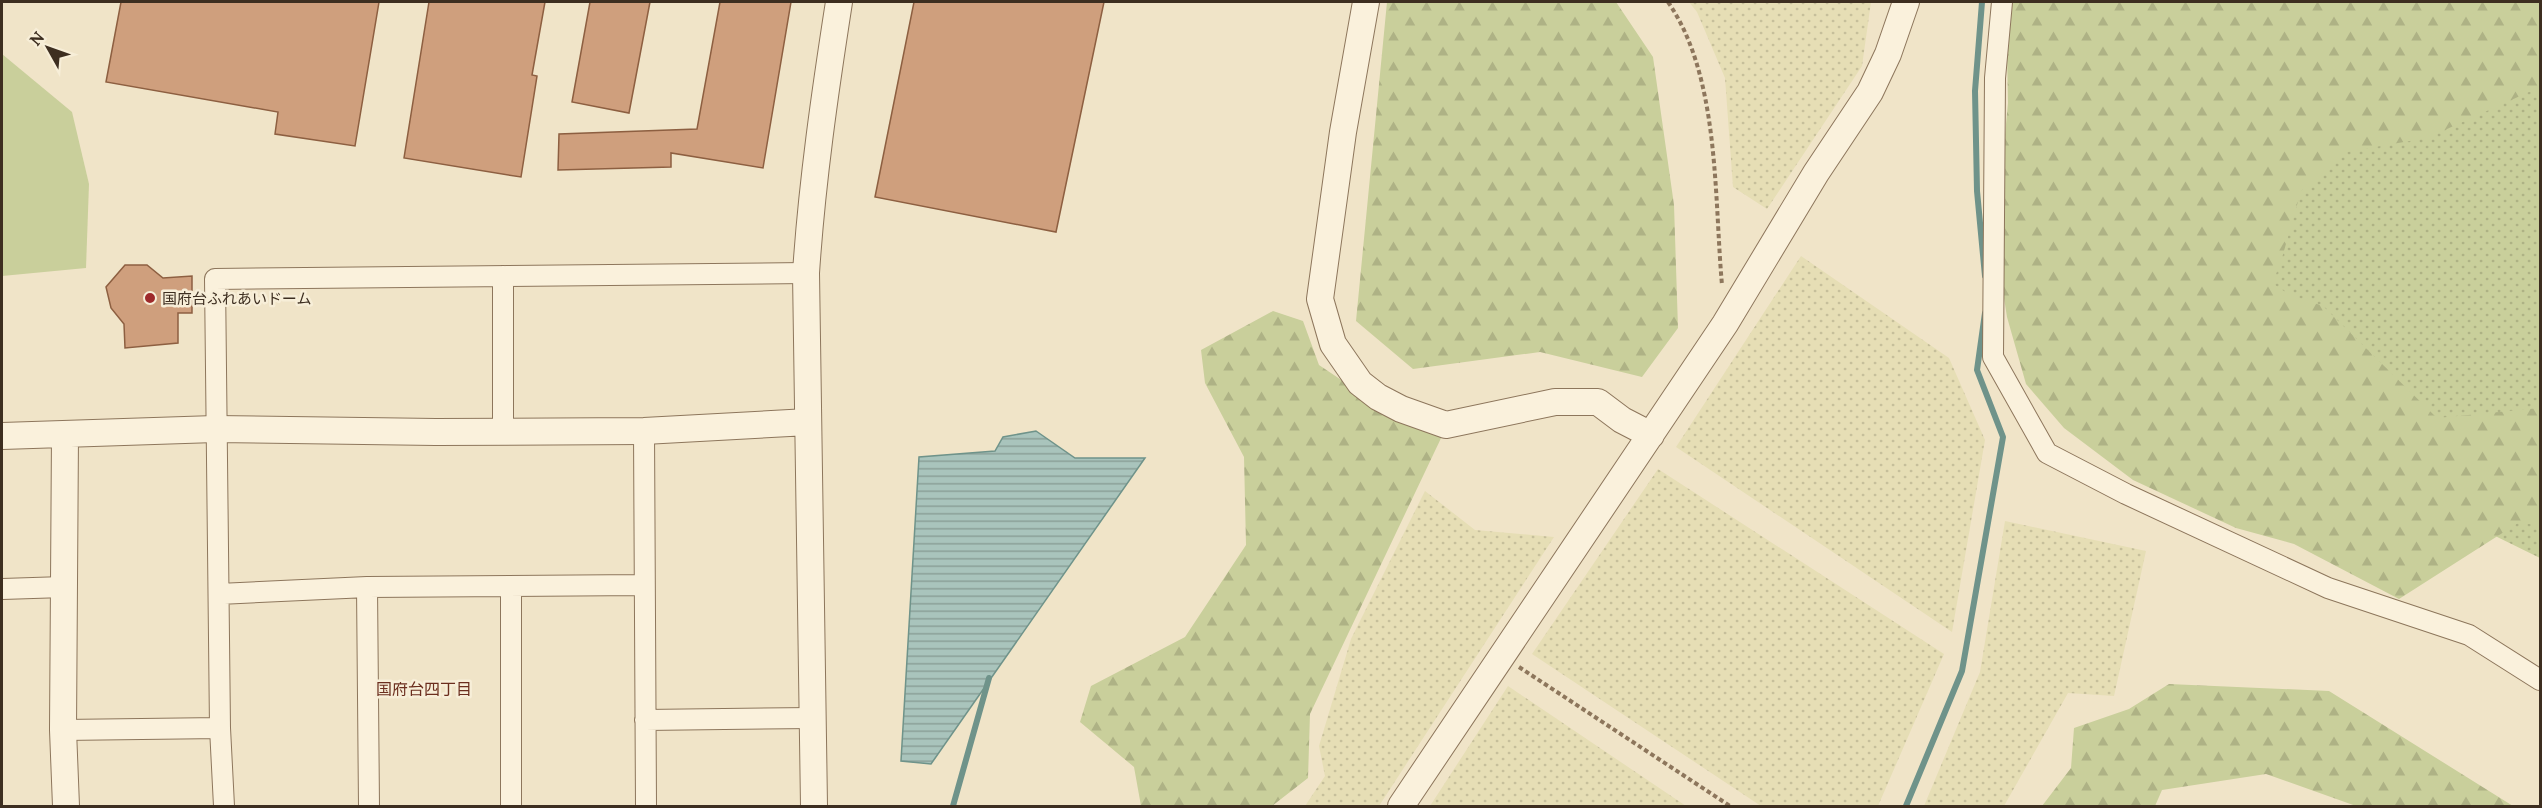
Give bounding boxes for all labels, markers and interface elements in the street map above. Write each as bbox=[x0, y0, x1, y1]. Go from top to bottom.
north arrow bbox=[18, 18, 78, 78]
text: N bbox=[25, 27, 48, 50]
place label: 国府台ふれあいドーム bbox=[162, 289, 312, 308]
marker: 国府台ふれあいドーム bbox=[143, 291, 157, 305]
district label: 国府台四丁目 bbox=[376, 679, 472, 699]

